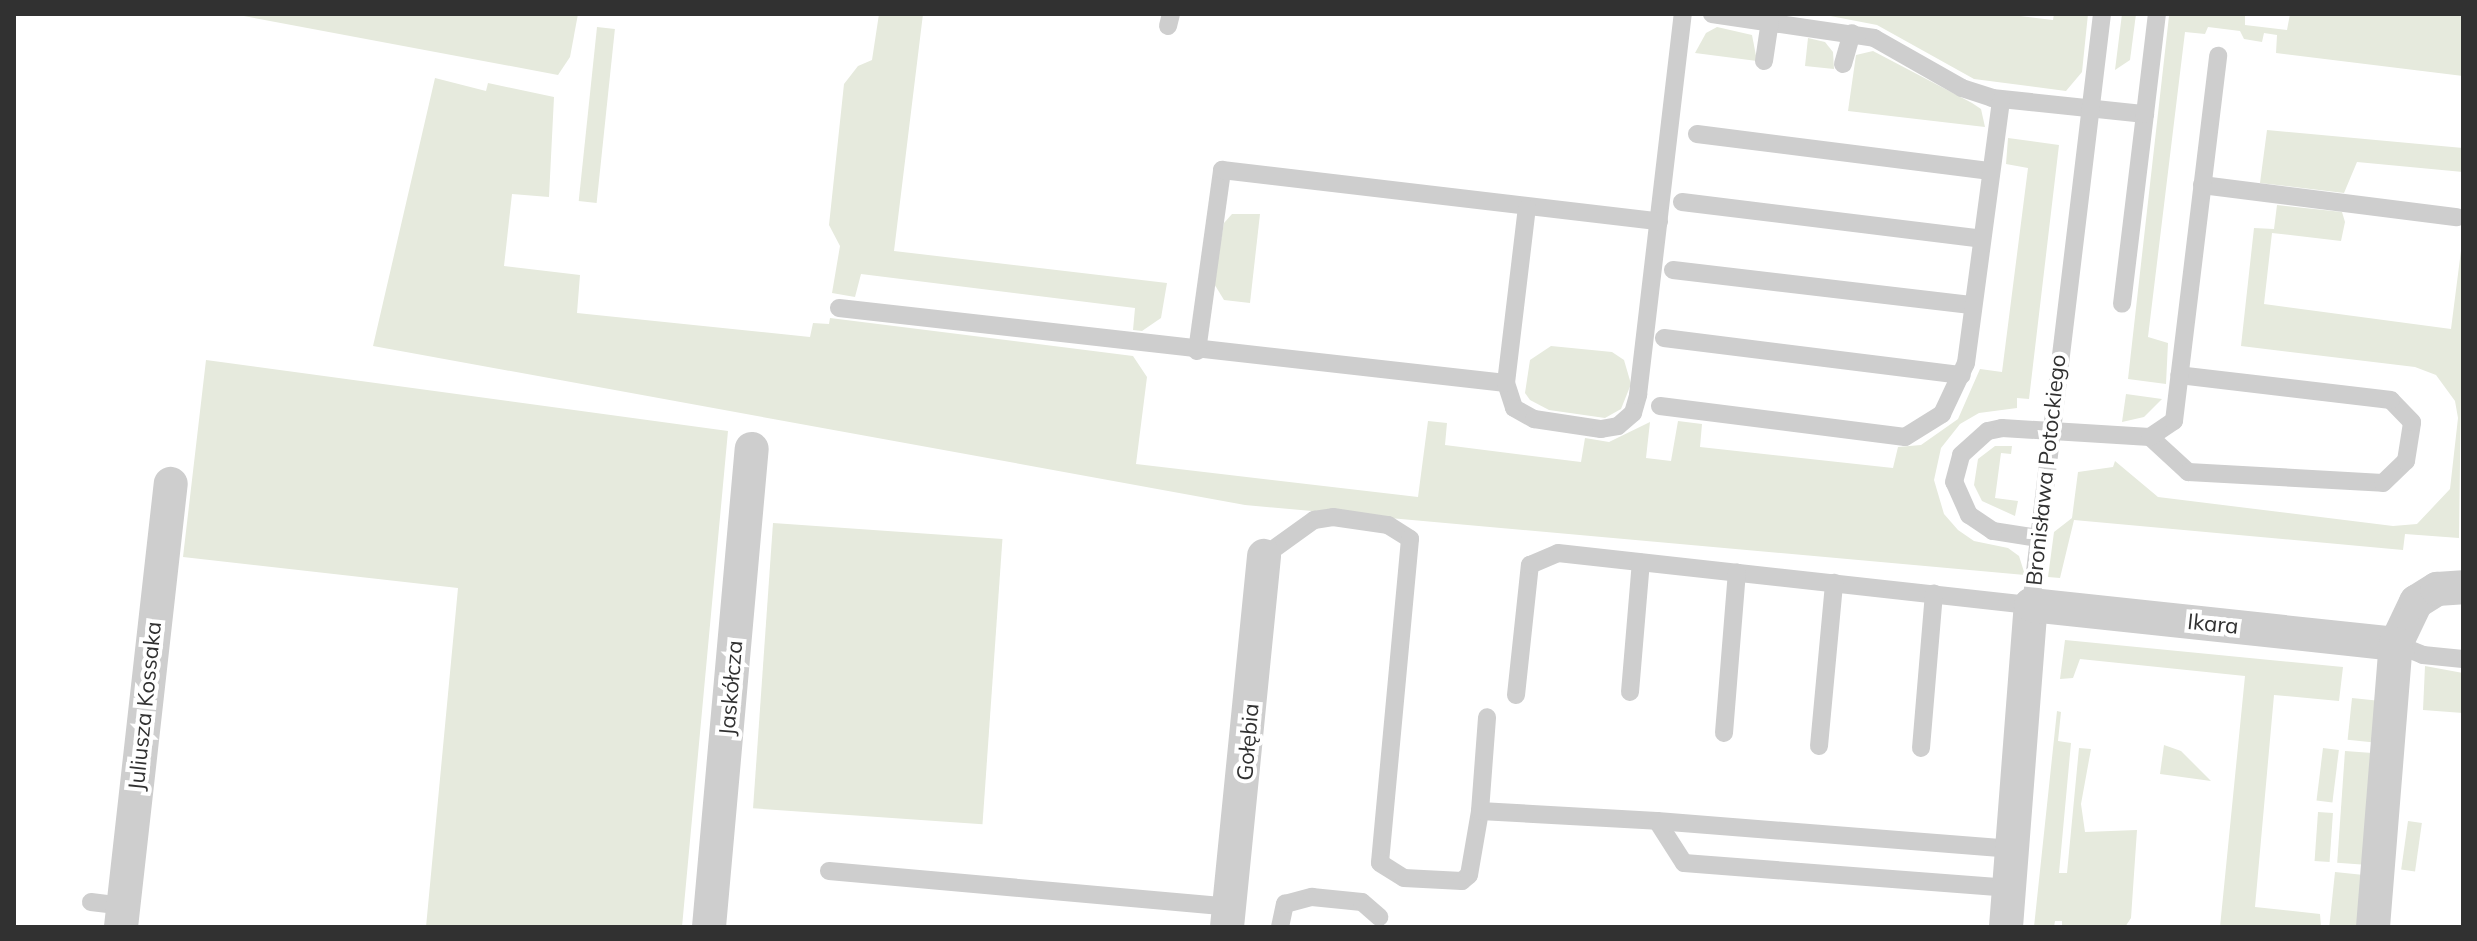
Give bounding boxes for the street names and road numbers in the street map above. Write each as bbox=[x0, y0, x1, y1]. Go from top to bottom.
street label: Bronisława Potockiego bbox=[2021, 353, 2071, 587]
street label: Ikara bbox=[2186, 608, 2240, 640]
street label: Juliusza Kossaka bbox=[123, 620, 167, 792]
street label: Jaskółcza bbox=[714, 639, 748, 737]
street label: Gołębia bbox=[1231, 702, 1265, 782]

